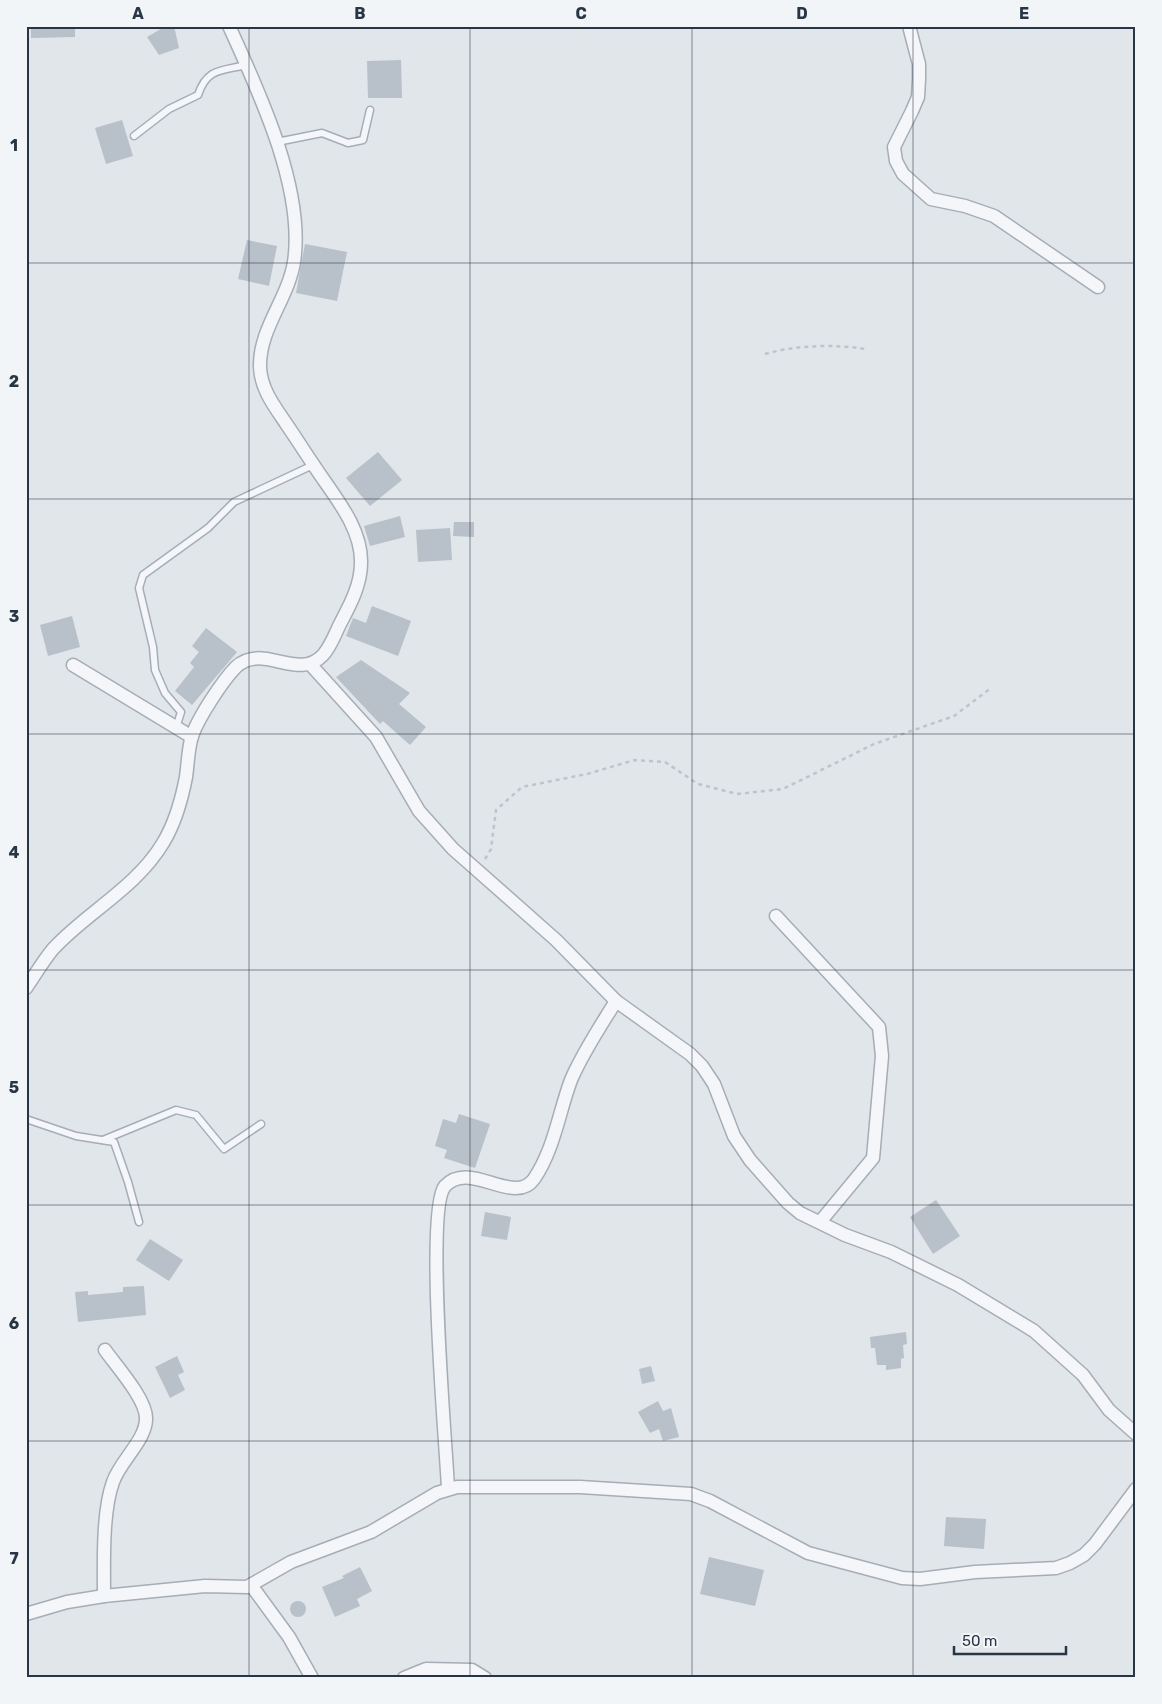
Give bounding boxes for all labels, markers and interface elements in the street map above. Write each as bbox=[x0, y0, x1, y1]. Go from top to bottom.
text: A bbox=[132, 4, 144, 23]
text: B bbox=[354, 4, 366, 23]
text: C bbox=[575, 4, 587, 23]
text: D bbox=[796, 4, 808, 23]
text: E bbox=[1019, 4, 1029, 23]
text: 1 bbox=[10, 136, 18, 155]
text: 2 bbox=[9, 372, 19, 391]
text: 3 bbox=[9, 607, 19, 626]
text: 4 bbox=[9, 843, 20, 862]
text: 5 bbox=[9, 1078, 19, 1097]
text: 6 bbox=[9, 1314, 19, 1333]
text: 7 bbox=[9, 1549, 19, 1568]
scale bar bbox=[954, 1624, 1067, 1656]
text: 50 m bbox=[962, 1632, 997, 1650]

